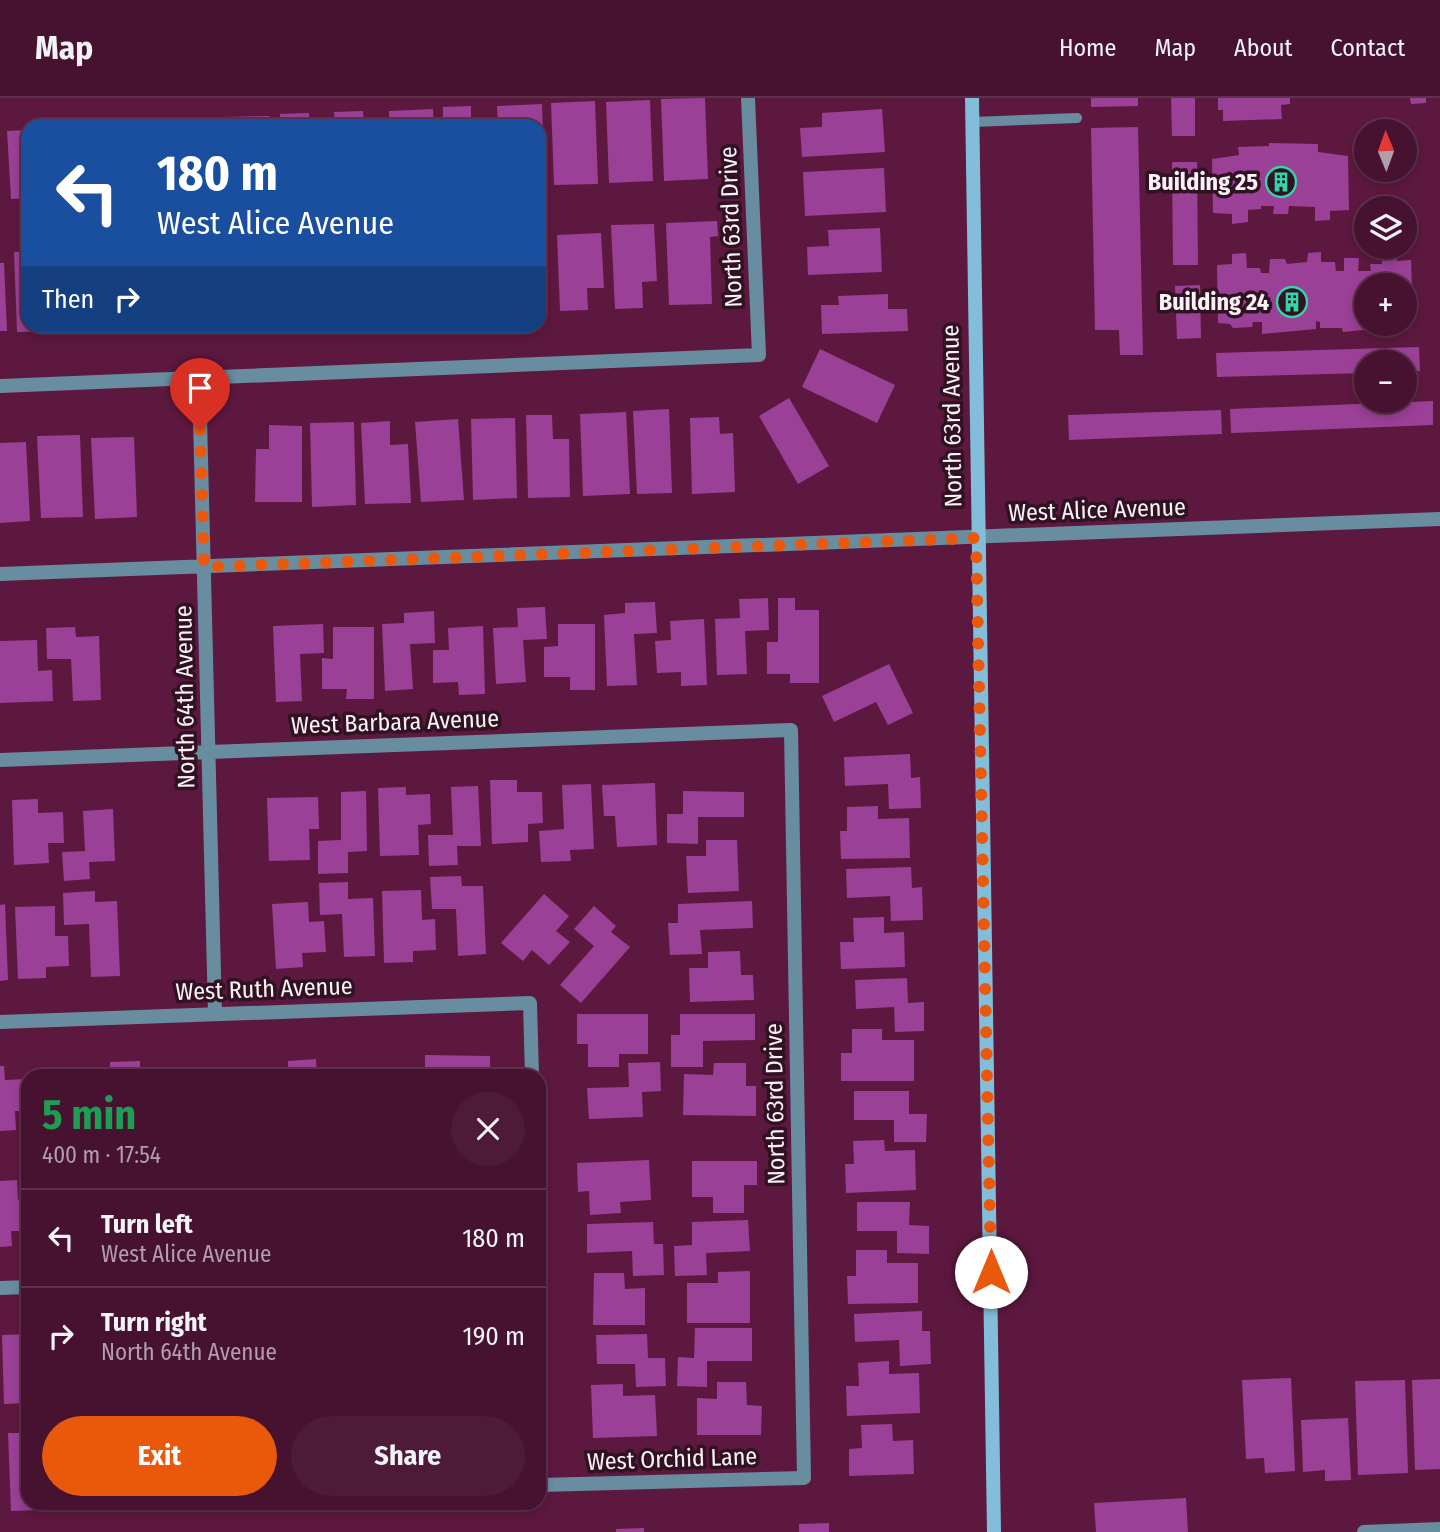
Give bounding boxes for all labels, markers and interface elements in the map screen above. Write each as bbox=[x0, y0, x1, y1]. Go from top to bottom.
text: Map bbox=[35, 28, 93, 68]
text: Home bbox=[1059, 34, 1116, 62]
text: Map bbox=[1154, 34, 1196, 62]
text: About bbox=[1234, 34, 1292, 62]
text: Contact bbox=[1330, 34, 1405, 62]
north arrow bbox=[1354, 119, 1418, 182]
map controls bbox=[1354, 119, 1417, 413]
text: 180 m bbox=[157, 144, 278, 203]
street label: North 63rd Drive bbox=[714, 146, 748, 308]
icon: left bbox=[42, 147, 133, 238]
building icon: Building 25 bbox=[1264, 165, 1298, 199]
place label: Building 25 bbox=[1148, 168, 1258, 196]
button: layers bbox=[1354, 196, 1417, 259]
text: West Alice Avenue bbox=[157, 204, 394, 242]
button: + bbox=[1354, 273, 1417, 336]
icon: right bbox=[108, 280, 146, 318]
text: Then bbox=[42, 284, 94, 315]
building icon: Building 24 bbox=[1275, 285, 1309, 319]
place label: Building 24 bbox=[1159, 288, 1269, 316]
street label: North 63rd Avenue bbox=[936, 324, 968, 508]
button: − bbox=[1354, 350, 1417, 413]
pin bbox=[170, 358, 230, 430]
icon: arrive bbox=[181, 369, 219, 407]
street label: West Alice Avenue bbox=[1008, 493, 1186, 527]
street label: North 64th Avenue bbox=[169, 605, 201, 789]
street label: West Barbara Avenue bbox=[291, 704, 499, 740]
street label: West Ruth Avenue bbox=[175, 972, 353, 1006]
street label: North 63rd Drive bbox=[760, 1023, 790, 1185]
text: 5 min bbox=[42, 1090, 136, 1140]
button: close bbox=[451, 1092, 525, 1166]
text: 400 m · 17:54 bbox=[42, 1141, 161, 1169]
text: Turn left bbox=[101, 1209, 193, 1240]
icon: left bbox=[42, 1219, 80, 1257]
text: 180 m bbox=[462, 1223, 525, 1254]
position arrow bbox=[954, 1235, 1028, 1309]
text: West Alice Avenue bbox=[101, 1240, 271, 1268]
text: Turn right bbox=[101, 1307, 207, 1338]
icon: right bbox=[42, 1317, 80, 1355]
text: 190 m bbox=[463, 1321, 525, 1352]
text: North 64th Avenue bbox=[101, 1338, 277, 1366]
button: Exit bbox=[42, 1416, 277, 1496]
button: Share bbox=[291, 1416, 525, 1496]
street label: West Orchid Lane bbox=[586, 1442, 758, 1476]

